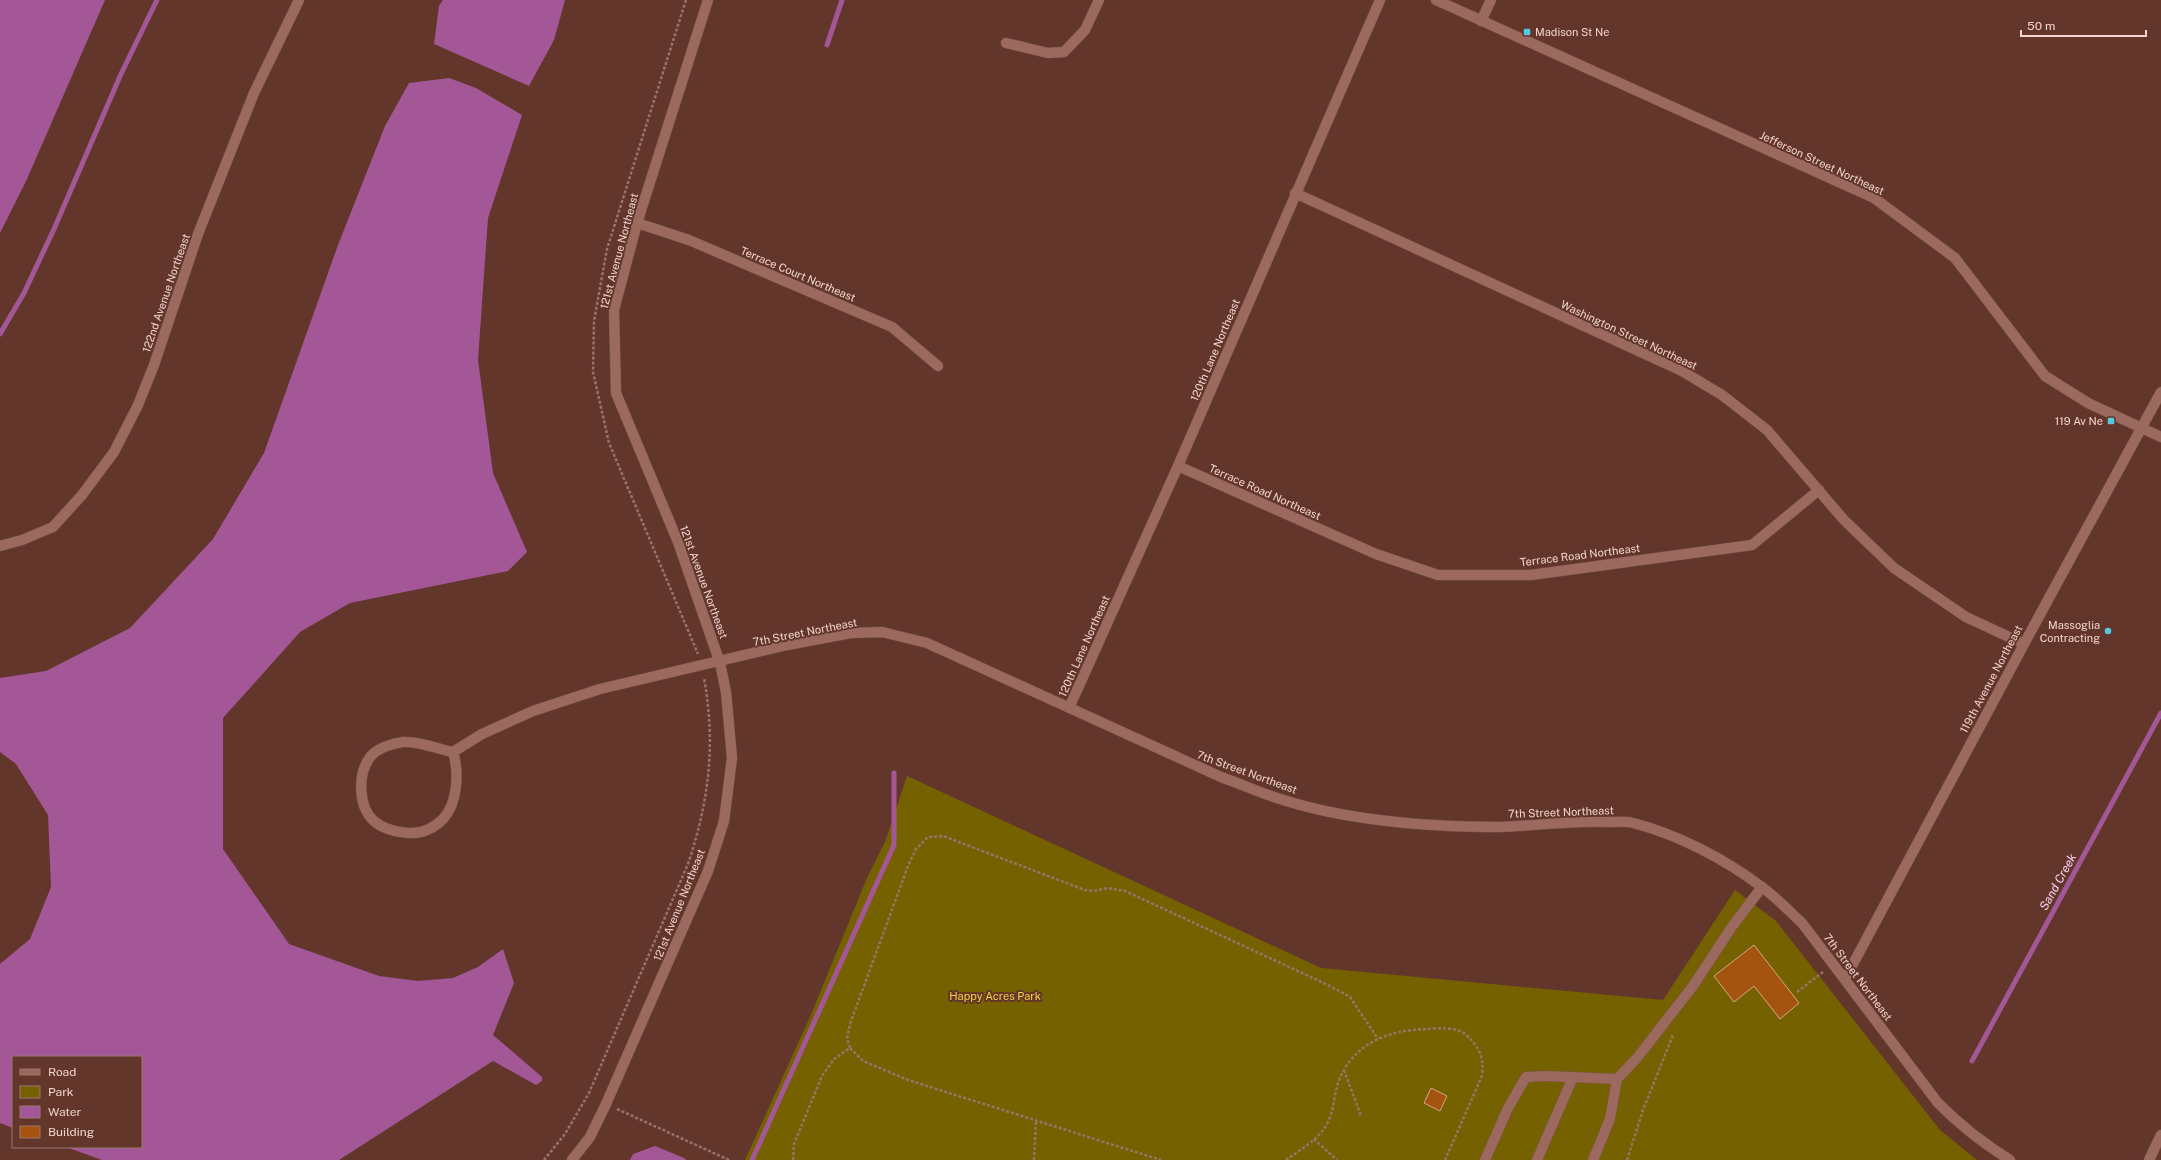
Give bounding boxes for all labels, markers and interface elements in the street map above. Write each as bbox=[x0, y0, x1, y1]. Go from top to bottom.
scale bar bbox=[2021, 12, 2146, 38]
text: 50 m bbox=[2027, 19, 2055, 33]
place label: Madison St Ne bbox=[1535, 26, 1610, 38]
marker: Madison St Ne bbox=[1522, 27, 1532, 37]
street label: Jefferson Street Northeast bbox=[1758, 129, 1886, 197]
street label: 121st Avenue Northeast bbox=[598, 192, 640, 310]
street label: 122nd Avenue Northeast bbox=[140, 232, 192, 354]
street label: Terrace Court Northeast bbox=[739, 244, 857, 304]
street label: 120th Lane Northeast bbox=[1188, 297, 1242, 403]
street label: Washington Street Northeast bbox=[1559, 298, 1699, 372]
place label: 119 Av Ne bbox=[2055, 415, 2103, 427]
marker: 119 Av Ne bbox=[2106, 416, 2116, 426]
street label: Terrace Road Northeast bbox=[1207, 462, 1323, 522]
street label: 121st Avenue Northeast bbox=[678, 524, 730, 640]
street label: Terrace Road Northeast bbox=[1519, 542, 1641, 568]
street label: 120th Lane Northeast bbox=[1056, 593, 1112, 699]
street label: 7th Street Northeast bbox=[752, 616, 858, 648]
place label: Massoglia Contracting bbox=[2040, 619, 2100, 644]
street label: 119th Avenue Northeast bbox=[1957, 623, 2025, 735]
marker: Massoglia Contracting bbox=[2103, 626, 2113, 636]
street label: 7th Street Northeast bbox=[1195, 748, 1299, 796]
street label: 7th Street Northeast bbox=[1508, 804, 1614, 820]
street label: 121st Avenue Northeast bbox=[651, 847, 707, 963]
water label: Sand Creek bbox=[2037, 851, 2080, 913]
street label: 7th Street Northeast bbox=[1821, 931, 1895, 1023]
park label: Happy Acres Park bbox=[949, 990, 1041, 1002]
legend bbox=[12, 1056, 142, 1148]
text: Road bbox=[48, 1065, 76, 1079]
text: Park bbox=[48, 1085, 74, 1099]
text: Water bbox=[48, 1105, 82, 1119]
text: Building bbox=[48, 1125, 94, 1139]

